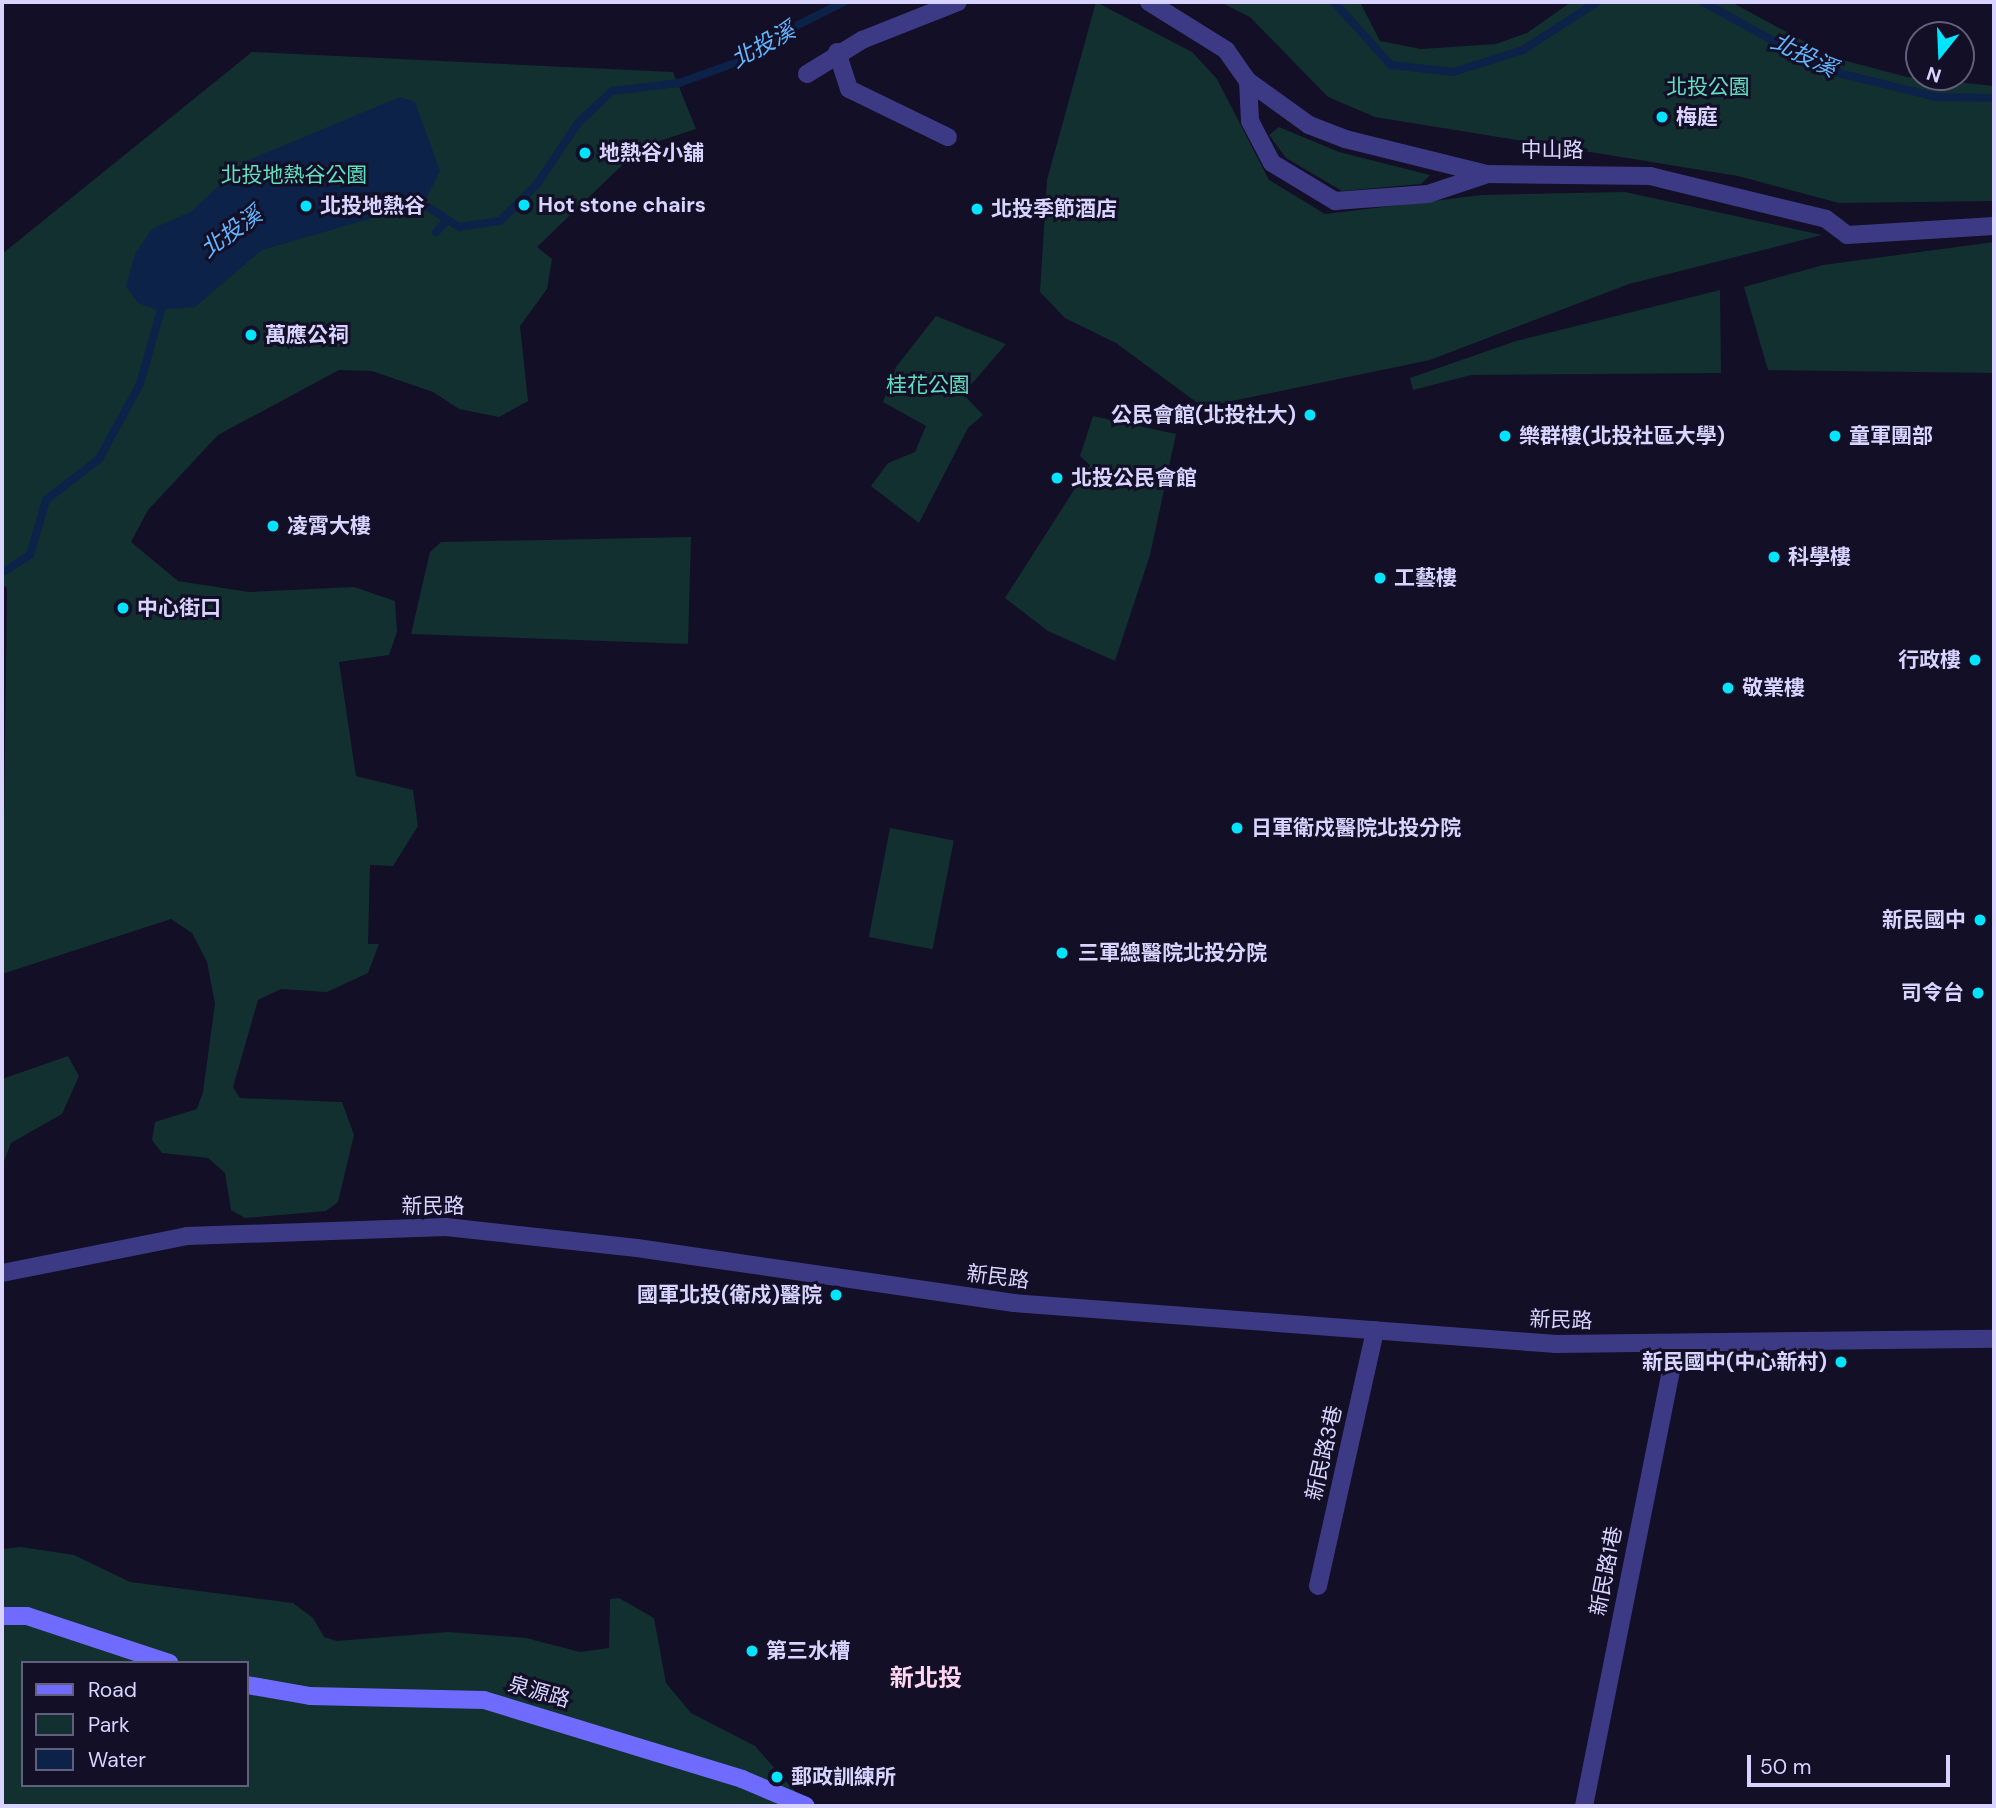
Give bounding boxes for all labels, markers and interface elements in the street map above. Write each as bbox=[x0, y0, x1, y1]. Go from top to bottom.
water label: 北投溪 bbox=[726, 16, 800, 74]
north arrow bbox=[1905, 21, 1975, 91]
water label: 北投溪 bbox=[1767, 27, 1841, 83]
text: N bbox=[1924, 61, 1944, 89]
park label: 北投公園 bbox=[1666, 74, 1750, 100]
place label: 梅庭 bbox=[1676, 104, 1718, 130]
marker: 梅庭 bbox=[1654, 109, 1670, 125]
street label: 中山路 bbox=[1521, 137, 1583, 163]
place label: 地熱谷小舖 bbox=[599, 140, 704, 166]
marker: 地熱谷小舖 bbox=[577, 145, 593, 161]
park label: 北投地熱谷公園 bbox=[221, 162, 367, 188]
place label: Hot stone chairs bbox=[538, 192, 706, 218]
place label: 北投地熱谷 bbox=[320, 193, 425, 219]
place label: 北投季節酒店 bbox=[991, 196, 1117, 222]
marker: Hot stone chairs bbox=[516, 197, 532, 213]
marker: 北投地熱谷 bbox=[298, 198, 314, 214]
water label: 北投溪 bbox=[195, 201, 267, 263]
marker: 北投季節酒店 bbox=[969, 201, 985, 217]
place label: 萬應公祠 bbox=[265, 322, 349, 348]
marker: 萬應公祠 bbox=[243, 327, 259, 343]
park label: 桂花公園 bbox=[886, 372, 970, 398]
place label: 公民會館(北投社大) bbox=[1111, 402, 1296, 428]
marker: 公民會館(北投社大) bbox=[1302, 407, 1318, 423]
place label: 樂群樓(北投社區大學) bbox=[1519, 423, 1725, 449]
place label: 童軍團部 bbox=[1849, 423, 1933, 449]
marker: 樂群樓(北投社區大學) bbox=[1497, 428, 1513, 444]
marker: 童軍團部 bbox=[1827, 428, 1843, 444]
place label: 北投公民會館 bbox=[1071, 465, 1197, 491]
marker: 北投公民會館 bbox=[1049, 470, 1065, 486]
place label: 凌霄大樓 bbox=[287, 513, 371, 539]
marker: 凌霄大樓 bbox=[265, 518, 281, 534]
place label: 科學樓 bbox=[1788, 544, 1851, 570]
marker: 科學樓 bbox=[1766, 549, 1782, 565]
place label: 工藝樓 bbox=[1394, 565, 1457, 591]
marker: 工藝樓 bbox=[1372, 570, 1388, 586]
place label: 中心街口 bbox=[137, 595, 221, 621]
marker: 中心街口 bbox=[115, 600, 131, 616]
place label: 行政樓 bbox=[1898, 647, 1961, 673]
marker: 行政樓 bbox=[1967, 652, 1983, 668]
place label: 敬業樓 bbox=[1742, 675, 1805, 701]
marker: 敬業樓 bbox=[1720, 680, 1736, 696]
place label: 日軍衛戍醫院北投分院 bbox=[1251, 815, 1461, 841]
marker: 日軍衛戍醫院北投分院 bbox=[1229, 820, 1245, 836]
place label: 新民國中 bbox=[1882, 907, 1966, 933]
marker: 新民國中 bbox=[1972, 912, 1988, 928]
place label: 三軍總醫院北投分院 bbox=[1078, 940, 1267, 966]
marker: 三軍總醫院北投分院 bbox=[1052, 943, 1072, 963]
place label: 司令台 bbox=[1901, 980, 1964, 1006]
marker: 司令台 bbox=[1970, 985, 1986, 1001]
street label: 新民路 bbox=[402, 1193, 464, 1219]
street label: 新民路 bbox=[965, 1261, 1031, 1293]
place label: 國軍北投(衛戍)醫院 bbox=[637, 1282, 822, 1308]
marker: 國軍北投(衛戍)醫院 bbox=[828, 1287, 844, 1303]
street label: 新民路 bbox=[1529, 1306, 1593, 1334]
place label: 新民國中(中心新村) bbox=[1642, 1349, 1827, 1375]
marker: 新民國中(中心新村) bbox=[1833, 1354, 1849, 1370]
street label: 新民路3巷 bbox=[1301, 1403, 1347, 1503]
street label: 新民路1巷 bbox=[1585, 1524, 1627, 1618]
place label: 第三水槽 bbox=[766, 1638, 850, 1664]
marker: 第三水槽 bbox=[744, 1643, 760, 1659]
legend bbox=[21, 1661, 248, 1787]
district label: 新北投 bbox=[890, 1664, 962, 1692]
street label: 泉源路 bbox=[505, 1671, 573, 1713]
text: Road bbox=[88, 1676, 137, 1704]
text: Park bbox=[88, 1711, 129, 1739]
scale bar bbox=[1751, 1742, 1954, 1786]
text: Water bbox=[88, 1746, 146, 1774]
text: 50 m bbox=[1760, 1753, 1811, 1781]
place label: 郵政訓練所 bbox=[791, 1764, 896, 1790]
marker: 郵政訓練所 bbox=[769, 1769, 785, 1785]

